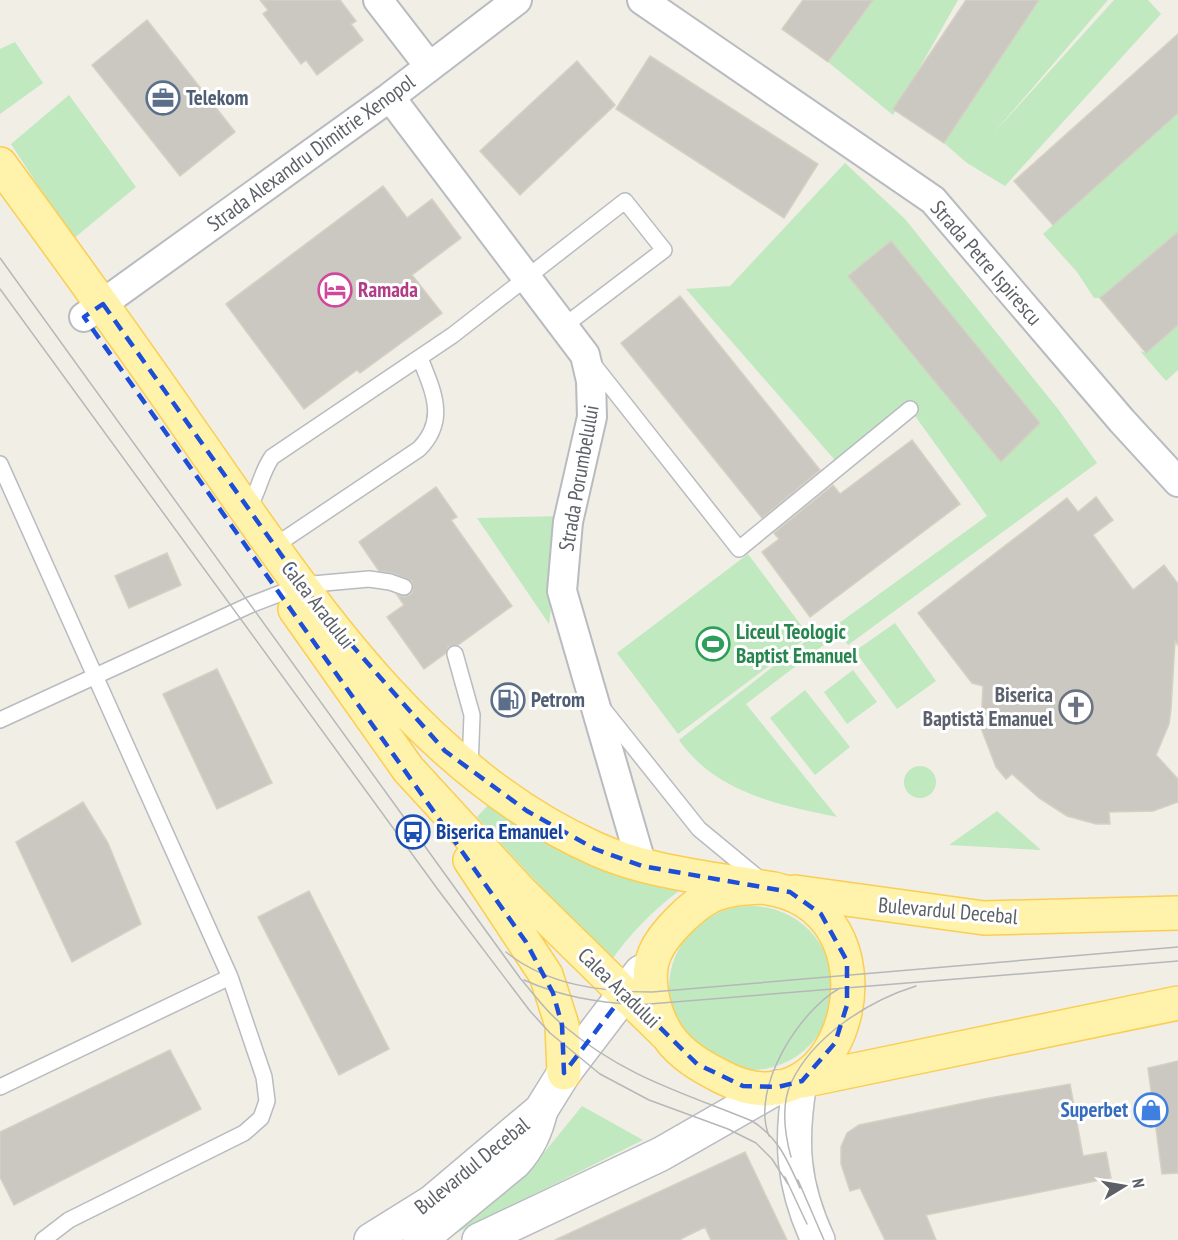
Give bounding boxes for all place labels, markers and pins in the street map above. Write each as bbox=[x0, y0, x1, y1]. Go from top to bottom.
office icon: Telekom bbox=[145, 80, 181, 116]
place label: Telekom bbox=[186, 84, 249, 111]
hotel icon: Ramada bbox=[317, 272, 353, 308]
place label: Ramada bbox=[358, 276, 418, 303]
place label: Liceul Teologic Baptist Emanuel bbox=[736, 618, 858, 669]
sports icon: Liceul Teologic Baptist Emanuel bbox=[695, 626, 731, 662]
place label: Biserica Baptistă Emanuel bbox=[923, 681, 1054, 732]
fuel station icon: Petrom bbox=[490, 682, 526, 718]
place label: Petrom bbox=[531, 686, 585, 713]
church icon: Biserica Baptistă Emanuel bbox=[1058, 689, 1094, 725]
bus stop icon: Biserica Emanuel bbox=[395, 814, 431, 850]
place label: Biserica Emanuel bbox=[436, 818, 564, 845]
shop icon: Superbet bbox=[1133, 1092, 1169, 1128]
place label: Superbet bbox=[1060, 1096, 1128, 1123]

